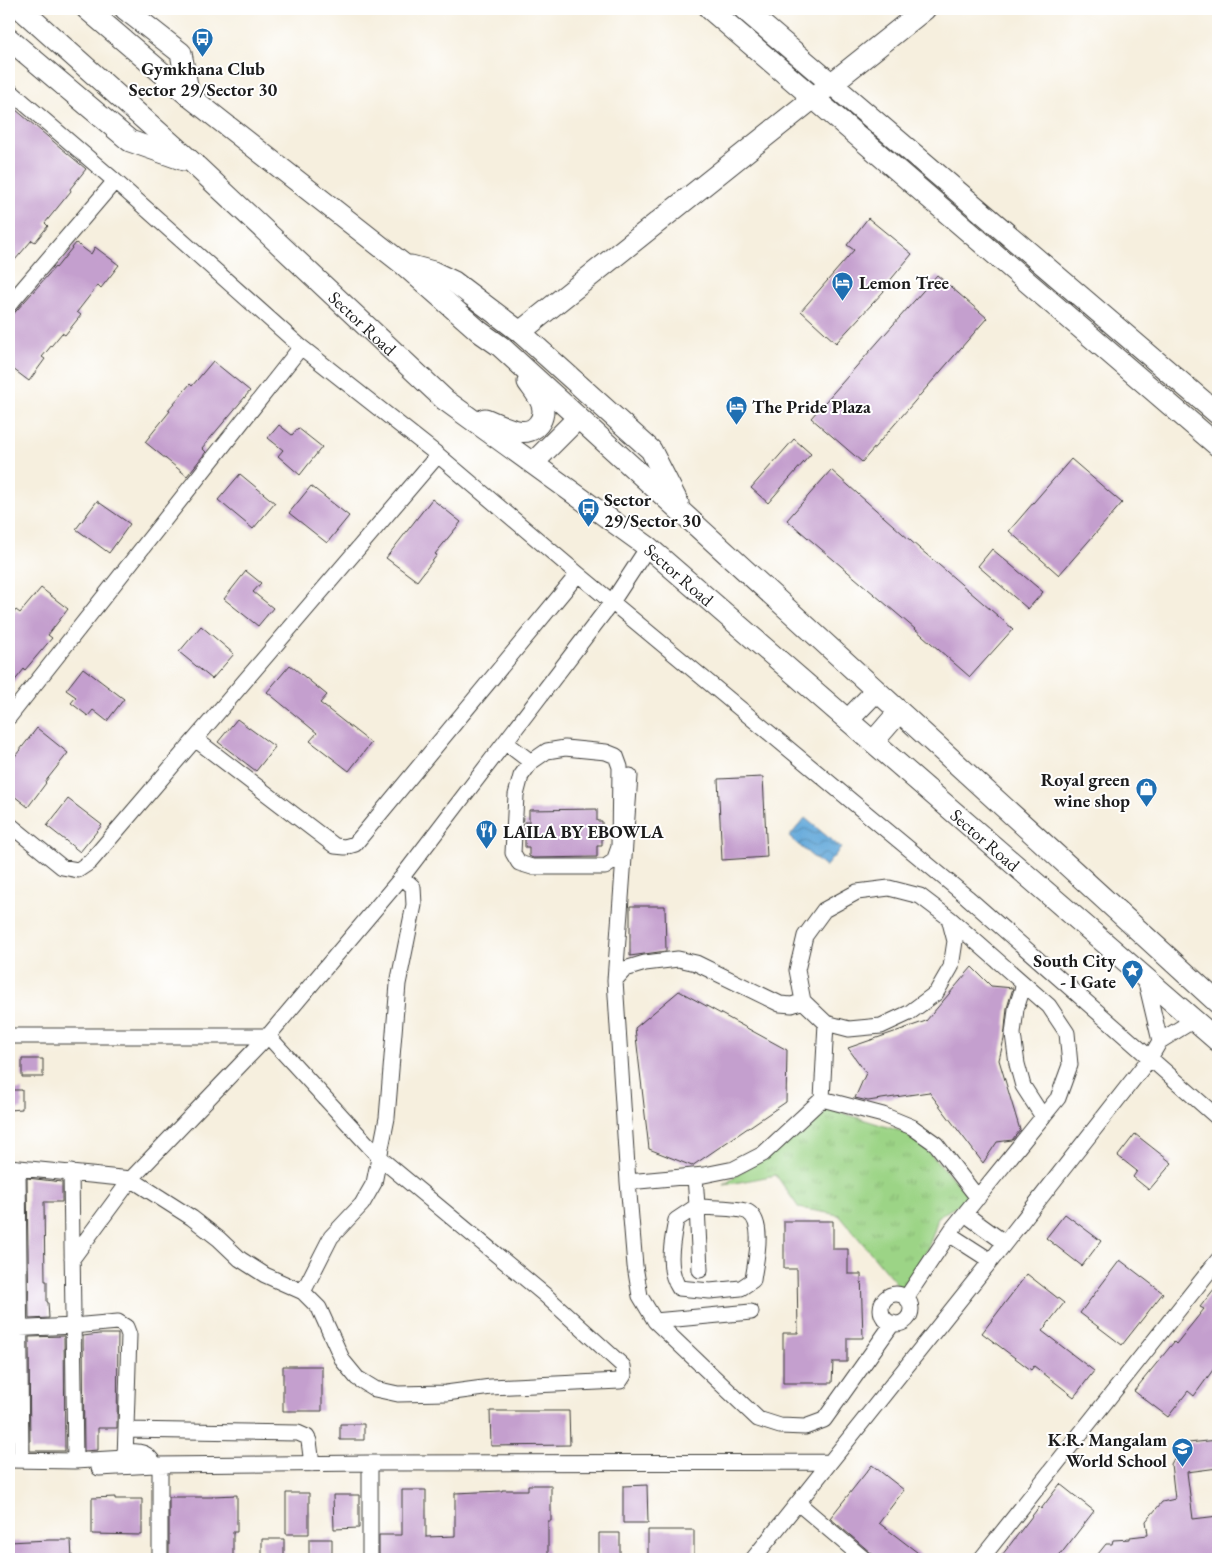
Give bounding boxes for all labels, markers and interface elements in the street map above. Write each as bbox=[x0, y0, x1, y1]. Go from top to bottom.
bus stop icon: Gymkhana Club Sector 29/Sector 30 bbox=[191, 26, 215, 57]
place label: Gymkhana Club Sector 29/Sector 30 bbox=[129, 57, 278, 101]
hotel icon: Lemon Tree bbox=[831, 270, 855, 301]
place label: Lemon Tree bbox=[859, 271, 950, 294]
street label: Sector Road bbox=[324, 285, 402, 361]
hotel icon: The Pride Plaza bbox=[724, 394, 748, 425]
place label: The Pride Plaza bbox=[752, 395, 871, 418]
place label: Sector 29/Sector 30 bbox=[604, 488, 701, 532]
bus stop icon: Sector 29/Sector 30 bbox=[576, 497, 600, 528]
street label: Sector Road bbox=[640, 538, 720, 611]
place label: Royal green wine shop bbox=[1041, 768, 1130, 812]
shop icon: Royal green wine shop bbox=[1134, 777, 1158, 808]
street label: Sector Road bbox=[946, 803, 1026, 876]
restaurant icon: LAILA BY EBOWLA bbox=[475, 819, 499, 850]
place label: LAILA BY EBOWLA bbox=[503, 820, 665, 843]
place label: South City - I Gate bbox=[1033, 949, 1116, 993]
place icon: South City - I Gate bbox=[1120, 958, 1144, 989]
place label: K.R. Mangalam World School bbox=[1048, 1428, 1167, 1472]
school or university icon: K.R. Mangalam World School bbox=[1171, 1437, 1195, 1468]

